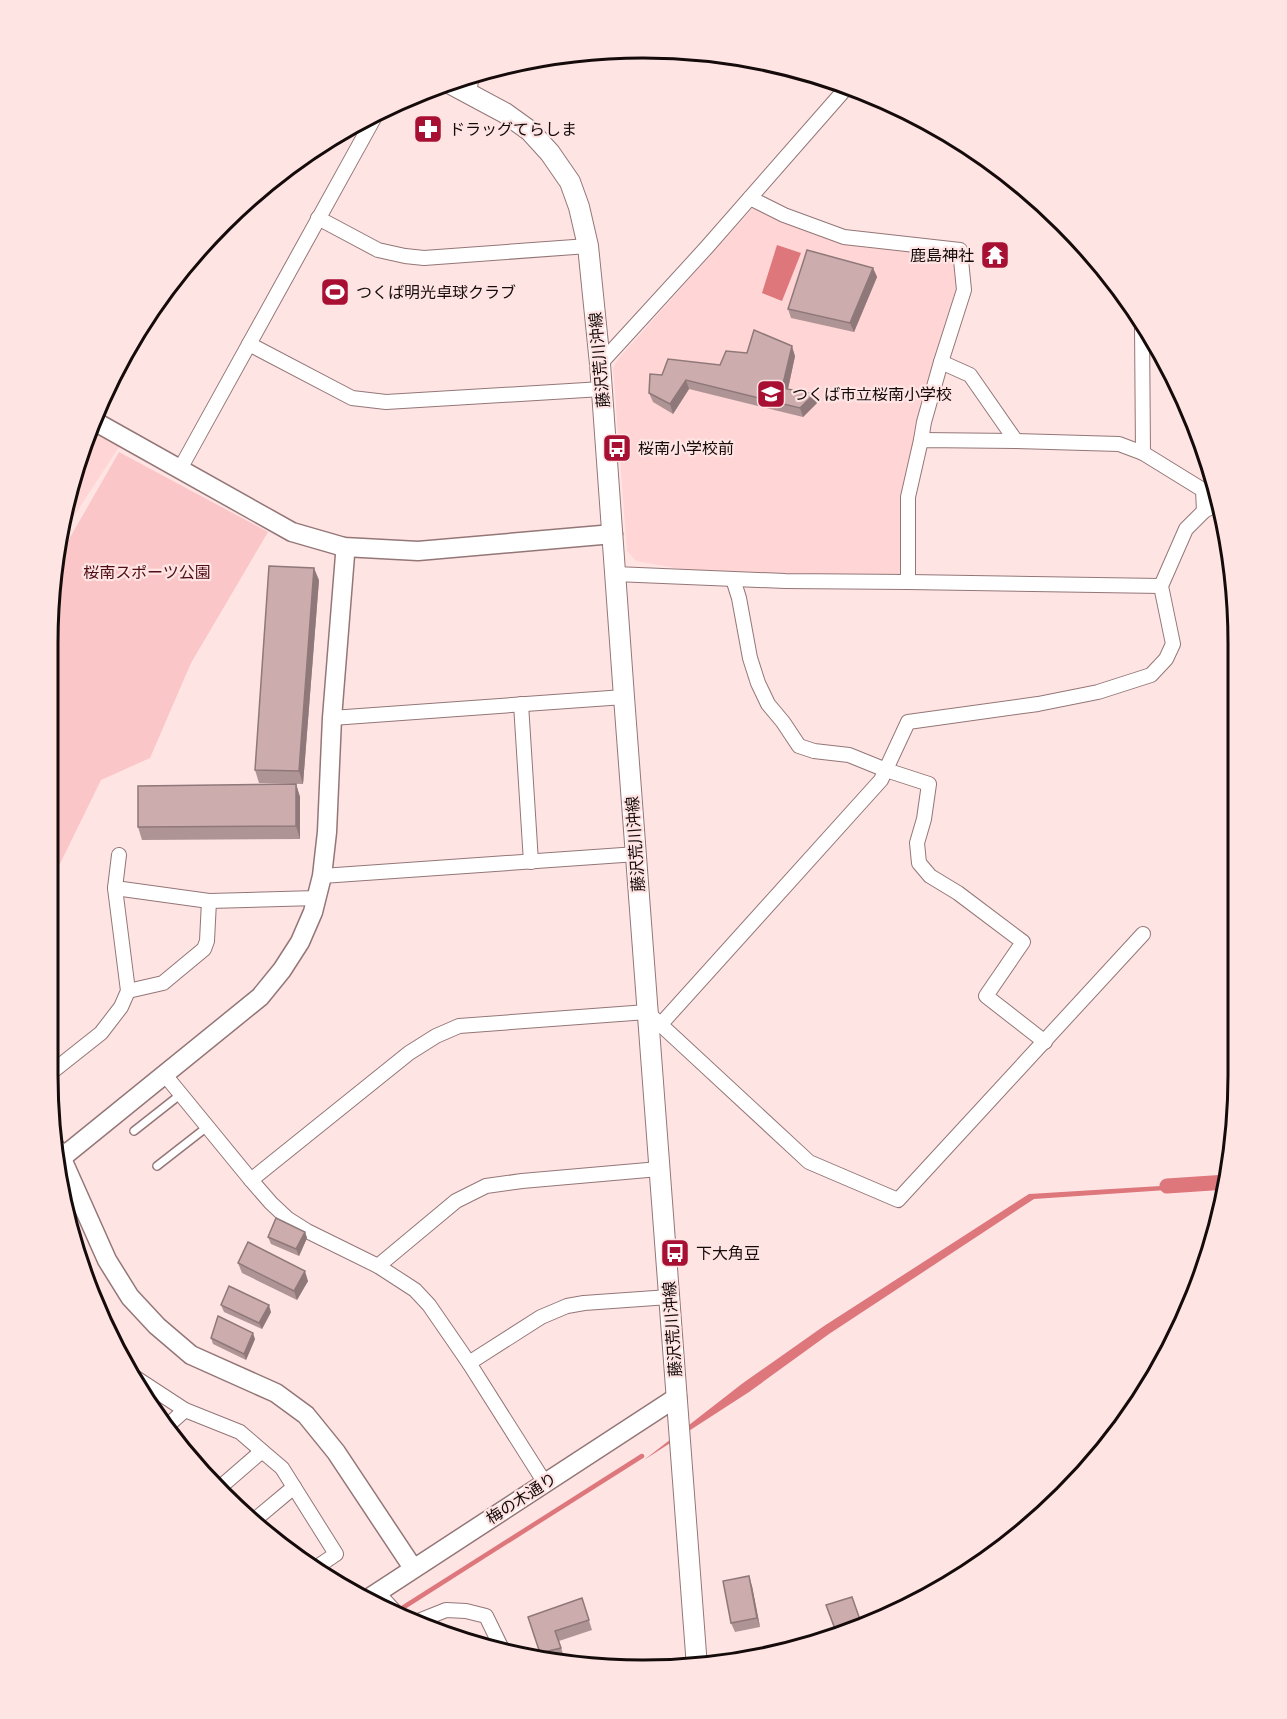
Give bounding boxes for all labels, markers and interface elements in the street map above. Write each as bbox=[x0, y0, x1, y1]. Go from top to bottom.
pharmacy icon: ドラッグてらしま bbox=[412, 113, 444, 145]
place label: ドラッグてらしま bbox=[449, 119, 577, 138]
temple icon: 鹿島神社 bbox=[979, 239, 1011, 271]
place label: 鹿島神社 bbox=[910, 245, 974, 264]
sports icon: つくば明光卓球クラブ bbox=[319, 276, 351, 308]
place label: つくば明光卓球クラブ bbox=[356, 282, 516, 301]
street label: 藤沢荒川沖線 bbox=[585, 311, 612, 409]
school or university icon: つくば市立桜南小学校 bbox=[755, 378, 787, 410]
place label: つくば市立桜南小学校 bbox=[792, 384, 952, 403]
bus stop icon: 桜南小学校前 bbox=[601, 432, 633, 464]
place label: 桜南小学校前 bbox=[638, 438, 734, 457]
park label: 桜南スポーツ公園 bbox=[83, 562, 211, 581]
street label: 藤沢荒川沖線 bbox=[622, 795, 647, 893]
bus stop icon: 下大角豆 bbox=[659, 1237, 691, 1269]
place label: 下大角豆 bbox=[696, 1243, 760, 1262]
street label: 藤沢荒川沖線 bbox=[659, 1280, 684, 1378]
street label: 梅の木通り bbox=[482, 1468, 559, 1527]

